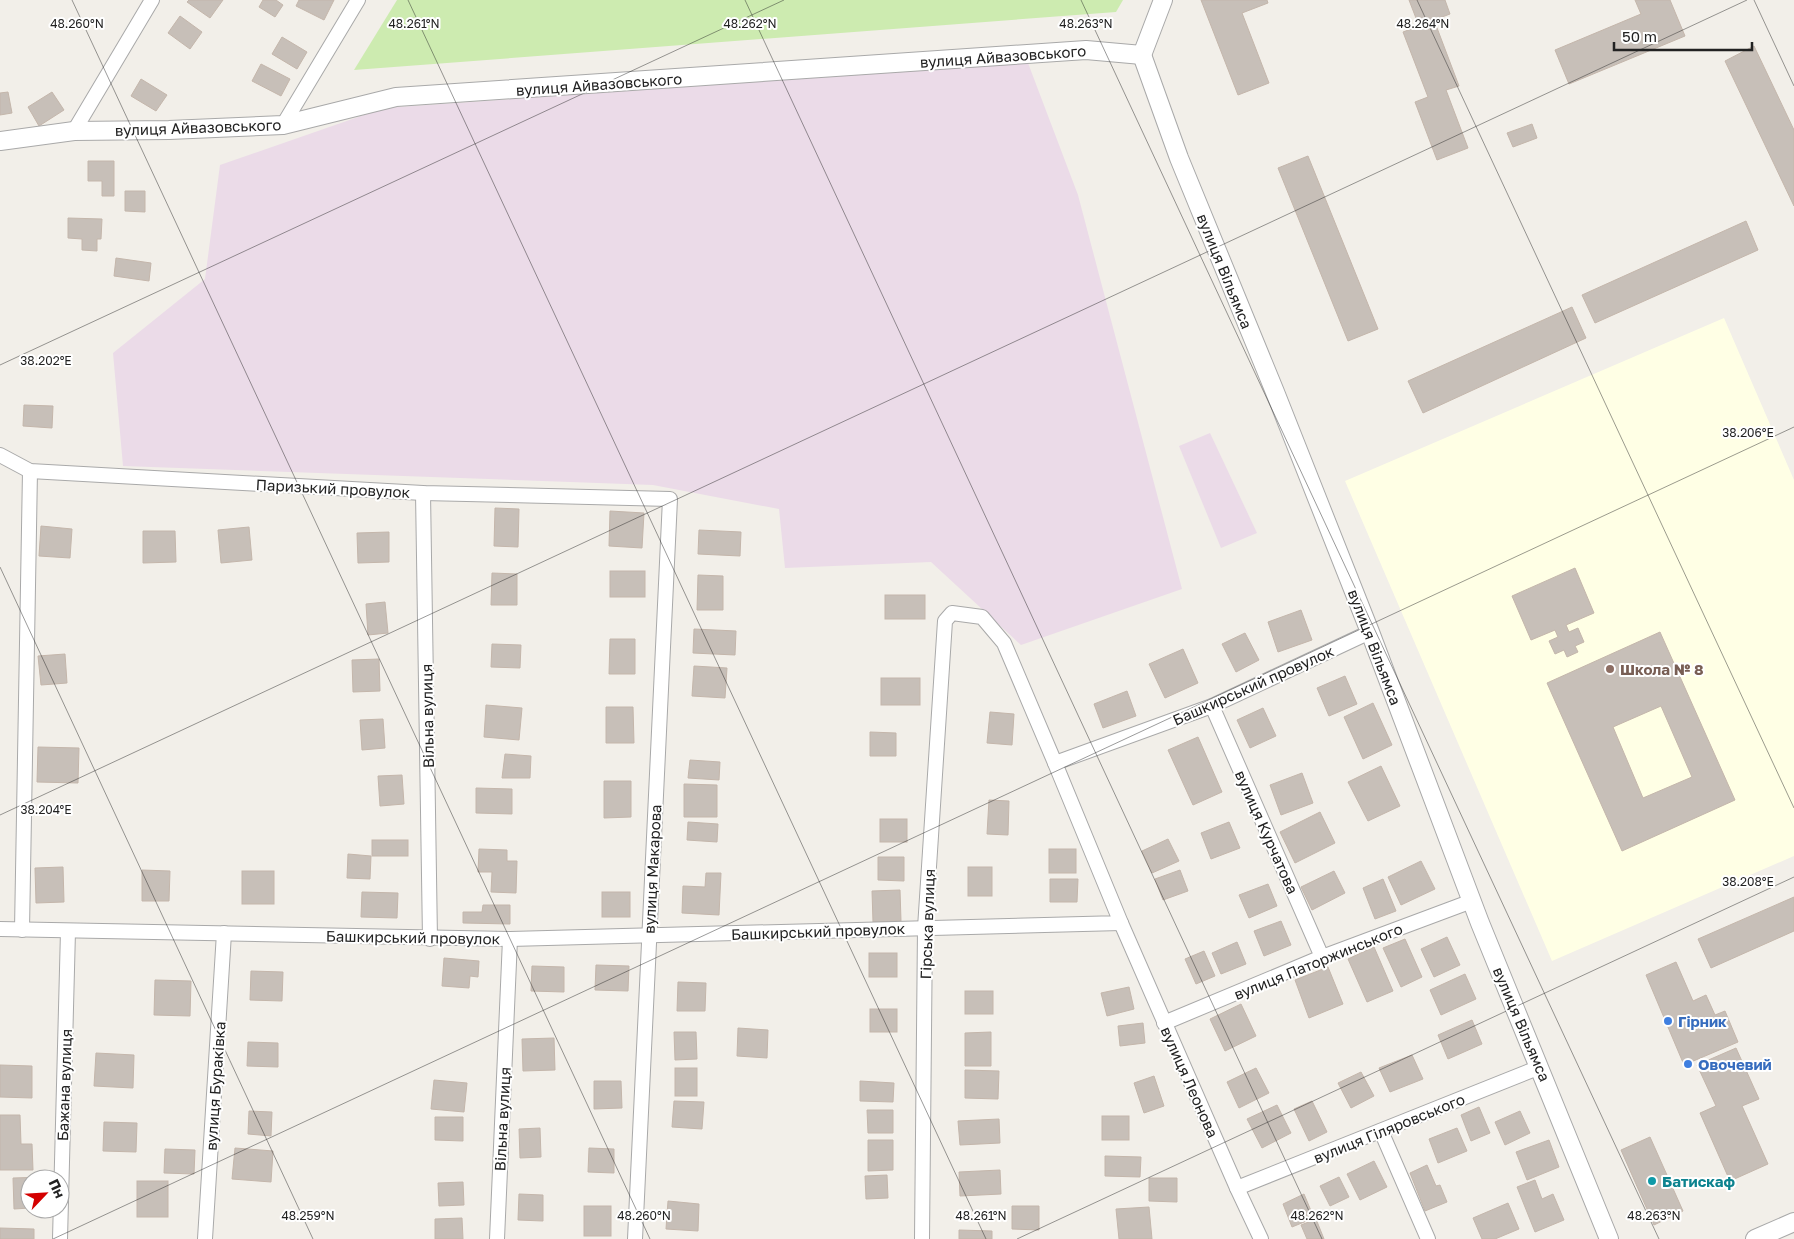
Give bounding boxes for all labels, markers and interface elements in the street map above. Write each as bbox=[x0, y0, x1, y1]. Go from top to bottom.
text: 48.260°N bbox=[50, 16, 104, 31]
text: 48.261°N bbox=[388, 16, 440, 31]
text: 48.262°N bbox=[723, 16, 777, 31]
text: 48.263°N bbox=[1059, 16, 1113, 31]
text: 48.264°N bbox=[1397, 16, 1449, 31]
scale bar bbox=[1614, 20, 1752, 52]
text: 50 m bbox=[1622, 27, 1657, 45]
street label: вулиця Айвазовського bbox=[919, 41, 1087, 71]
street label: вулиця Айвазовського bbox=[515, 69, 683, 99]
street label: вулиця Айвазовського bbox=[114, 115, 282, 139]
street label: вулиця Вільямса bbox=[1194, 211, 1256, 331]
text: 38.202°E bbox=[20, 353, 72, 368]
text: 38.206°E bbox=[1722, 425, 1774, 440]
street label: Паризький провулок bbox=[255, 475, 411, 501]
street label: вулиця Вільямса bbox=[1345, 587, 1405, 707]
street label: Башкирський провулок bbox=[1170, 641, 1337, 729]
place label: Школа № 8 bbox=[1620, 660, 1704, 678]
marker: Школа № 8 bbox=[1604, 663, 1616, 675]
street label: Вільна вулиця bbox=[417, 664, 437, 768]
street label: вулиця Курчатова bbox=[1232, 767, 1302, 897]
text: 38.204°E bbox=[20, 802, 72, 817]
street label: вулиця Макарова bbox=[640, 804, 664, 934]
street label: Гірська вулиця bbox=[916, 868, 938, 980]
text: 38.208°E bbox=[1722, 874, 1774, 889]
street label: Башкирський провулок bbox=[731, 919, 906, 943]
street label: вулиця Паторжинського bbox=[1231, 919, 1405, 1003]
street label: Башкирський провулок bbox=[326, 926, 501, 948]
street label: вулиця Вільямса bbox=[1490, 964, 1554, 1084]
place label: Гірник bbox=[1678, 1012, 1727, 1030]
marker: Гірник bbox=[1662, 1015, 1674, 1027]
street label: вулиця Бураківка bbox=[201, 1021, 229, 1151]
street label: вулиця Леонова bbox=[1157, 1024, 1223, 1140]
street label: Бажана вулиця bbox=[53, 1029, 75, 1141]
place label: Овочевий bbox=[1698, 1055, 1772, 1073]
marker: Овочевий bbox=[1682, 1058, 1694, 1070]
street label: Вільна вулиця bbox=[490, 1066, 514, 1172]
street label: вулиця Гіляровського bbox=[1311, 1089, 1467, 1167]
north arrow bbox=[20, 1169, 70, 1219]
place label: Батискаф bbox=[1662, 1172, 1736, 1190]
marker: Батискаф bbox=[1646, 1175, 1658, 1187]
text: Пн bbox=[46, 1176, 69, 1201]
text: 48.259°N bbox=[281, 1208, 335, 1223]
text: 48.260°N bbox=[617, 1208, 671, 1223]
text: 48.261°N bbox=[955, 1208, 1007, 1223]
text: 48.262°N bbox=[1290, 1208, 1344, 1223]
text: 48.263°N bbox=[1627, 1208, 1681, 1223]

